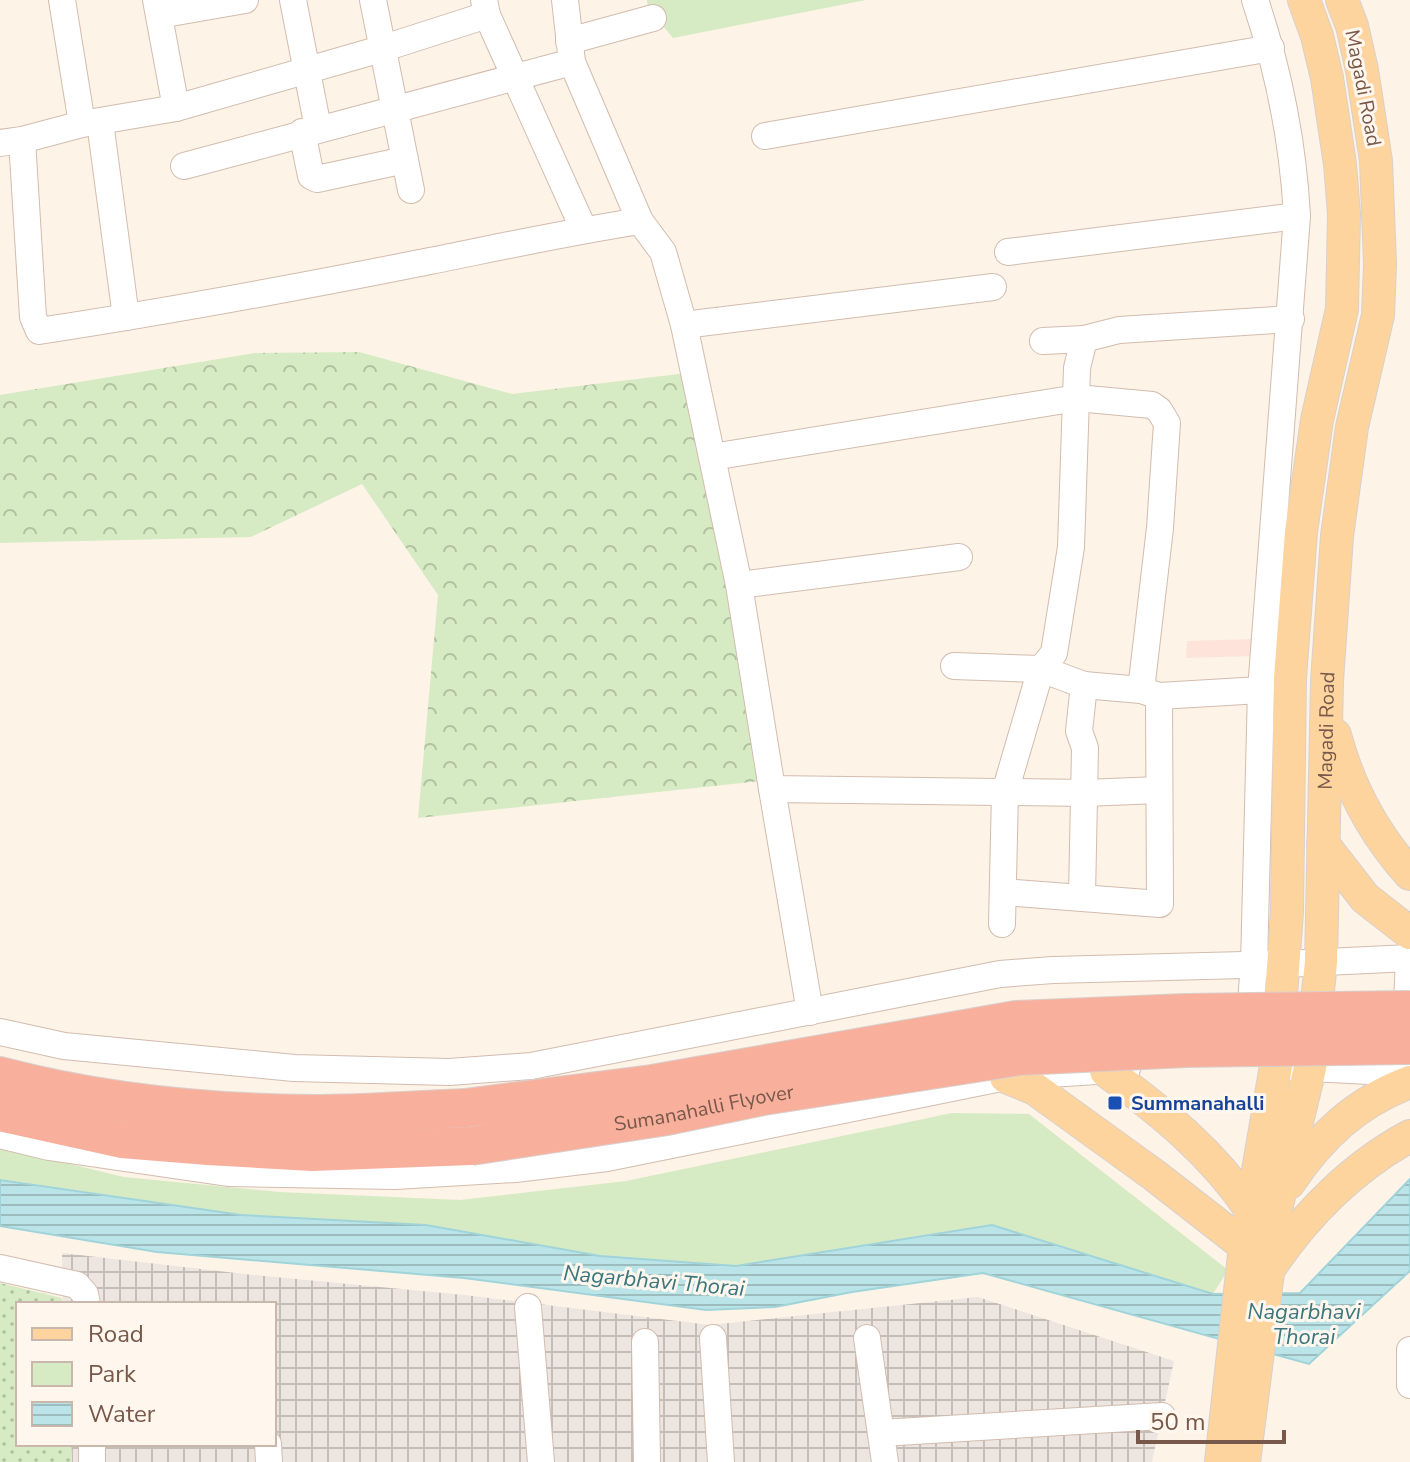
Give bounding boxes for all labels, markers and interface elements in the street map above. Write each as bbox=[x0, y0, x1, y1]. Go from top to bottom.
street label: Magadi Road bbox=[1338, 28, 1388, 148]
street label: Magadi Road bbox=[1311, 671, 1341, 790]
street label: Sumanahalli Flyover bbox=[612, 1078, 796, 1137]
place label: Summanahalli bbox=[1131, 1090, 1264, 1117]
marker: Summanahalli bbox=[1106, 1094, 1124, 1112]
water label: Nagarbhavi Thorai bbox=[562, 1258, 747, 1304]
water label: Nagarbhavi Thorai bbox=[1247, 1297, 1362, 1352]
legend bbox=[16, 1302, 276, 1446]
text: Road bbox=[88, 1318, 144, 1350]
text: Park bbox=[88, 1358, 137, 1390]
scale bar bbox=[1138, 1394, 1284, 1444]
text: Water bbox=[88, 1398, 156, 1430]
text: 50 m bbox=[1150, 1406, 1206, 1438]

